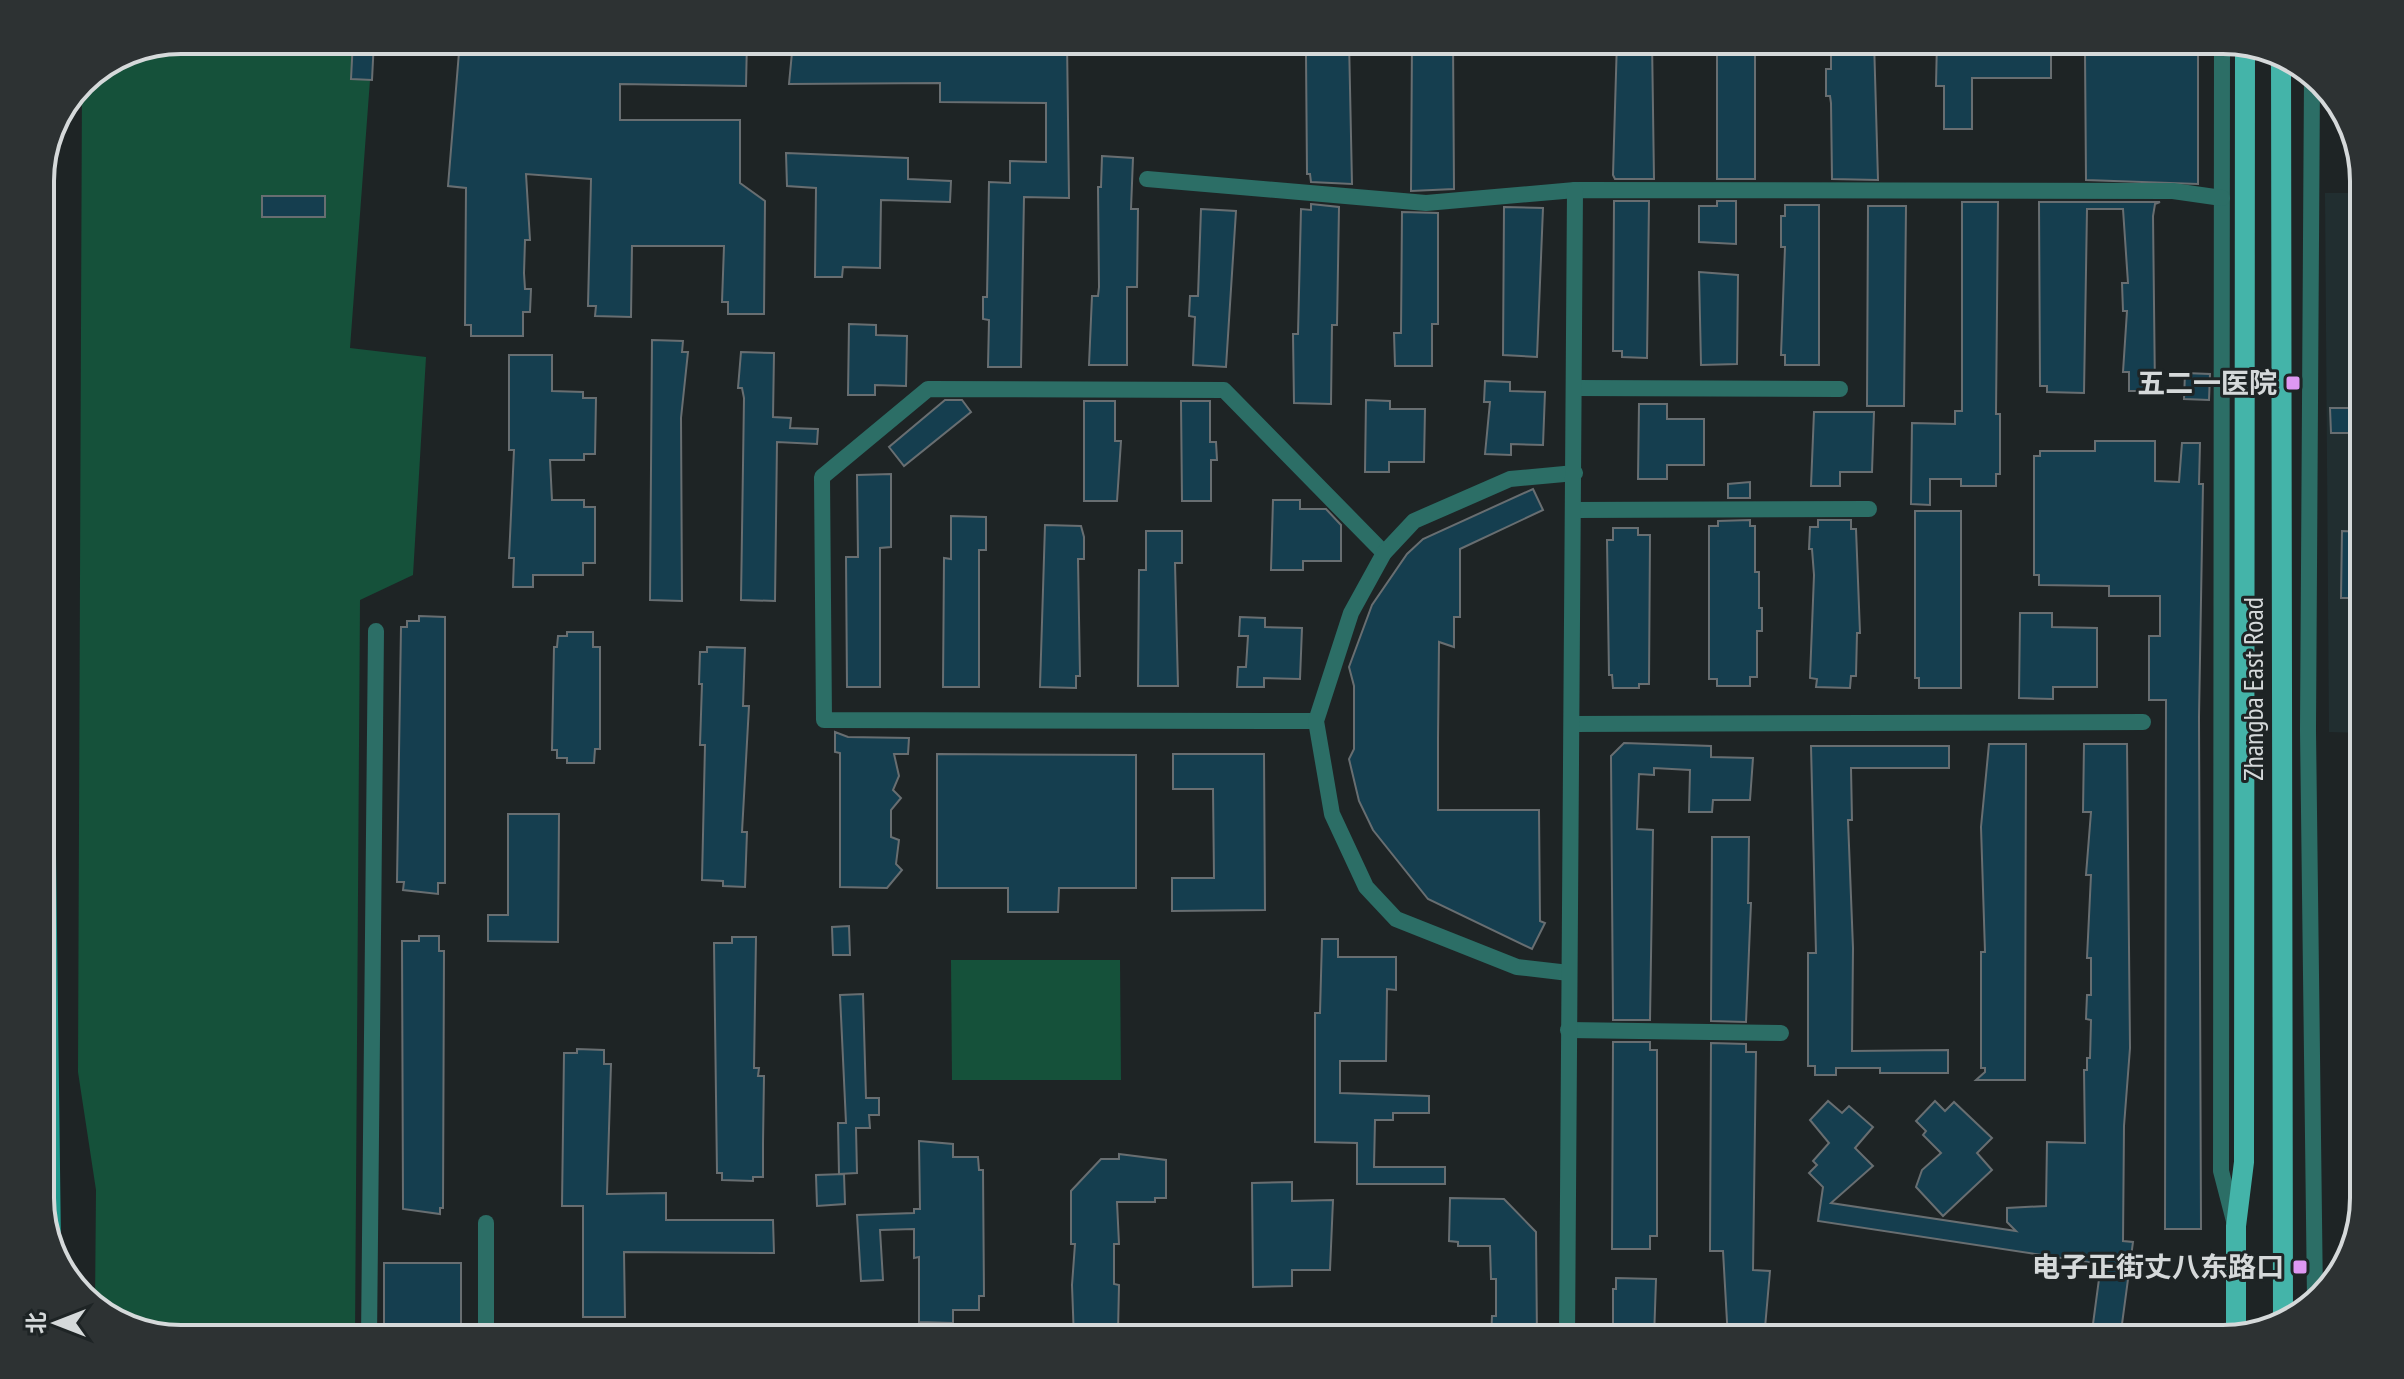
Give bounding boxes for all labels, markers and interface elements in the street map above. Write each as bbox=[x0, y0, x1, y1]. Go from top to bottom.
place label: 五二一医院 bbox=[2137, 364, 2277, 401]
marker: 五二一医院 bbox=[2284, 374, 2302, 392]
street label: Zhangba East Road bbox=[2234, 597, 2271, 781]
place label: 电子正街丈八东路口 bbox=[2032, 1248, 2284, 1285]
marker: 电子正街丈八东路口 bbox=[2291, 1258, 2309, 1276]
north arrow bbox=[16, 1283, 96, 1363]
text: 北 bbox=[22, 1312, 50, 1334]

